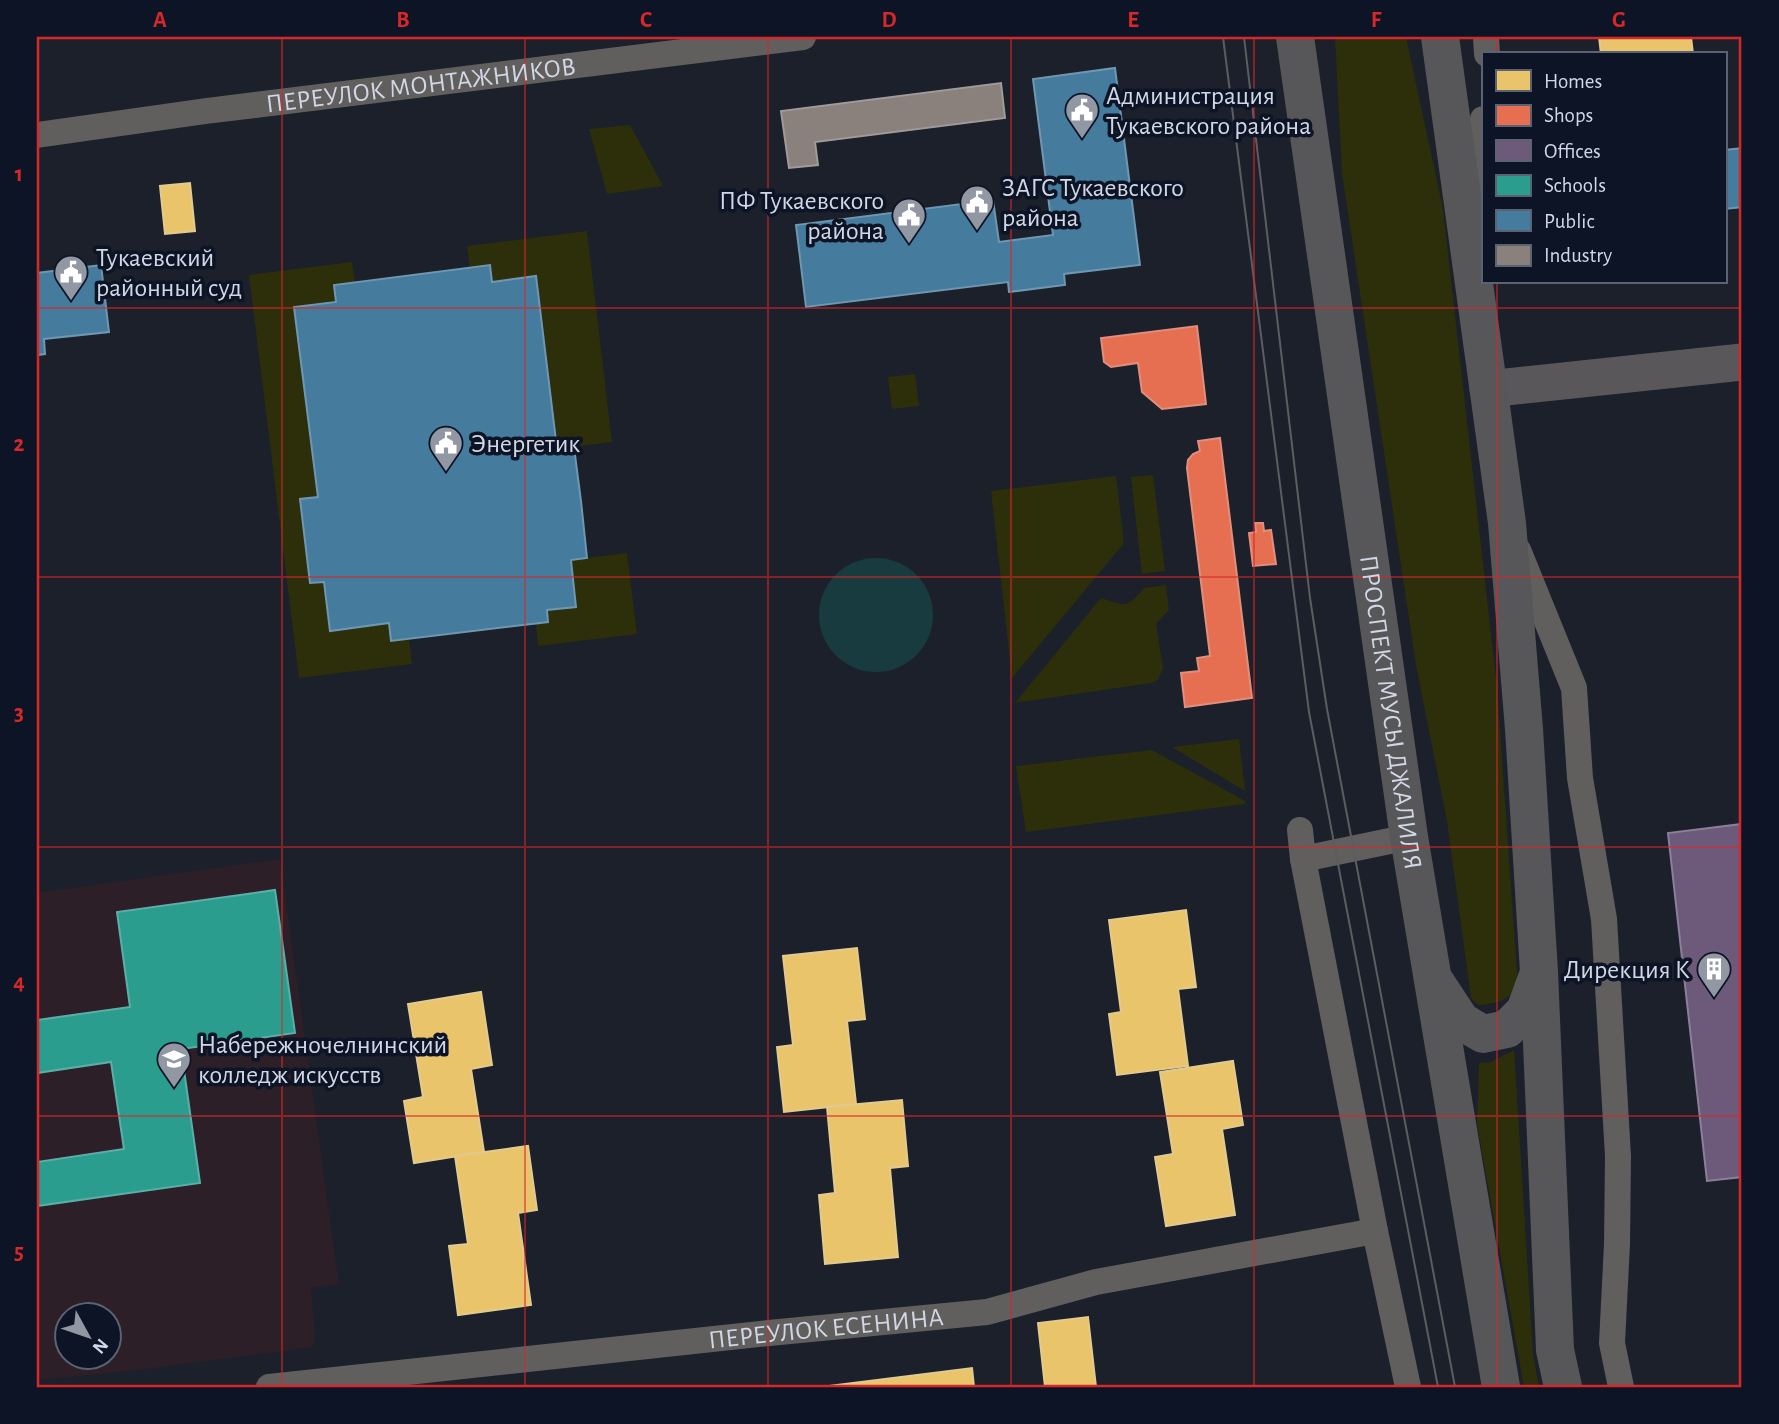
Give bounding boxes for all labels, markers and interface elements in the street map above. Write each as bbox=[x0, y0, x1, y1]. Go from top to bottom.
text: A bbox=[153, 9, 167, 32]
text: B bbox=[396, 9, 410, 32]
text: C bbox=[640, 9, 652, 32]
text: D bbox=[881, 9, 897, 32]
text: E bbox=[1127, 9, 1139, 32]
text: F bbox=[1371, 9, 1382, 32]
text: G bbox=[1612, 9, 1626, 32]
legend bbox=[1482, 52, 1726, 284]
street label: ПЕРЕУЛОК МОНТАЖНИКОВ bbox=[264, 53, 577, 117]
text: Homes bbox=[1544, 71, 1602, 92]
place label: Администрация Тукаевского района bbox=[1106, 83, 1311, 139]
public building icon: Администрация Тукаевского района bbox=[1063, 91, 1101, 140]
text: Shops bbox=[1544, 105, 1593, 126]
text: Offices bbox=[1544, 141, 1601, 162]
text: 1 bbox=[15, 163, 23, 186]
place label: ЗАГС Тукаевского района bbox=[1002, 175, 1184, 231]
text: Schools bbox=[1544, 175, 1606, 196]
public building icon: ЗАГС Тукаевского района bbox=[958, 183, 996, 232]
place label: ПФ Тукаевского района bbox=[719, 188, 884, 244]
public building icon: ПФ Тукаевского района bbox=[890, 196, 928, 245]
text: Public bbox=[1544, 211, 1594, 232]
place label: Тукаевский районный суд bbox=[96, 245, 242, 301]
text: Industry bbox=[1544, 245, 1612, 266]
public building icon: Тукаевский районный суд bbox=[52, 253, 90, 302]
public building icon: Энергетик bbox=[427, 424, 465, 473]
place label: Энергетик bbox=[471, 431, 580, 457]
text: 2 bbox=[14, 433, 25, 456]
street label: ПРОСПЕКТ МУСЫ ДЖАЛИЛЯ bbox=[1355, 553, 1426, 871]
text: 3 bbox=[14, 702, 24, 725]
building icon: Дирекция К bbox=[1695, 950, 1733, 999]
place label: Дирекция К bbox=[1564, 957, 1690, 983]
text: 4 bbox=[13, 971, 25, 994]
place label: Набережночелнинский колледж искусств bbox=[198, 1032, 447, 1088]
school or university icon: Набережночелнинский колледж искусств bbox=[155, 1040, 193, 1089]
text: 5 bbox=[14, 1241, 24, 1264]
north arrow bbox=[52, 1302, 122, 1372]
street label: ПЕРЕУЛОК ЕСЕНИНА bbox=[707, 1304, 945, 1353]
text: N bbox=[88, 1335, 111, 1357]

